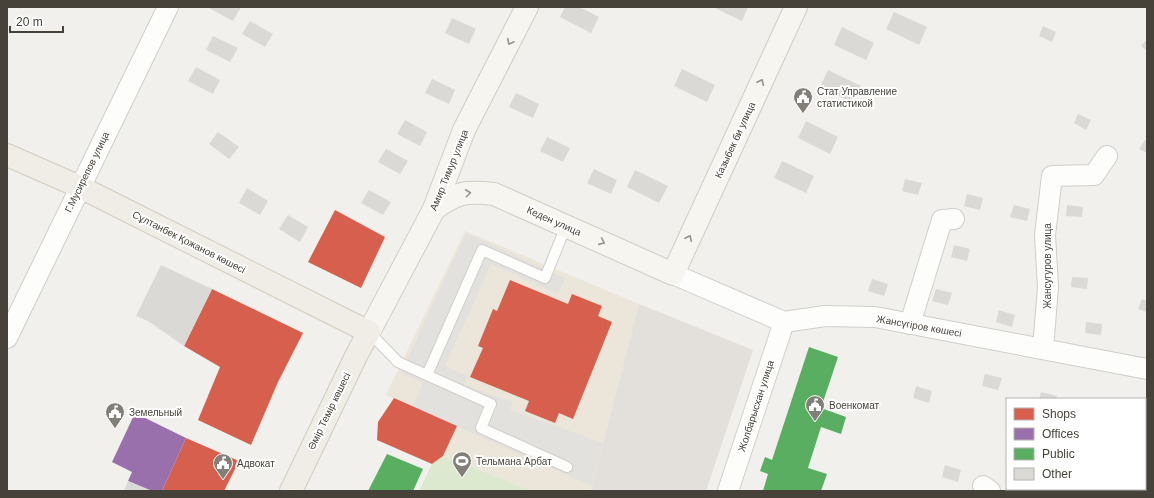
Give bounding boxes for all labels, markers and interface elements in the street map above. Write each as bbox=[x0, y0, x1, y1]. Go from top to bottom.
scale bar bbox=[10, 8, 63, 34]
text: 20 m bbox=[16, 15, 43, 29]
one-way arrow bbox=[507, 37, 514, 45]
one-way arrow bbox=[757, 79, 765, 86]
public building icon: Стат Управление статистикой bbox=[792, 86, 814, 114]
place label: Стат Управление статистикой bbox=[817, 86, 897, 109]
street label: Казыбек би улица bbox=[712, 100, 758, 180]
street label: Амир Тимур улица bbox=[428, 127, 470, 212]
street label: Г.Мусирепов улица bbox=[63, 129, 112, 214]
one-way arrow bbox=[465, 189, 472, 198]
street label: Кеден улица bbox=[525, 204, 583, 238]
street label: Сұлтанбек Қожанов көшесі bbox=[131, 209, 247, 275]
street label: Жансугуров улица bbox=[1042, 223, 1053, 309]
one-way arrow bbox=[685, 235, 693, 242]
one-way arrow bbox=[598, 237, 605, 245]
street label: Жансүгіров көшесі bbox=[876, 313, 962, 339]
street label: Жолбарысхан улица bbox=[736, 359, 776, 453]
street label: Әмір Темір көшесі bbox=[306, 371, 352, 451]
public building icon: Военкомат bbox=[804, 394, 826, 422]
legend bbox=[1006, 398, 1146, 490]
place label: Военкомат bbox=[829, 400, 880, 411]
public building icon: Земельный bbox=[104, 401, 126, 429]
place label: Земельный bbox=[129, 407, 182, 418]
text: Shops bbox=[1042, 407, 1076, 421]
text: Offices bbox=[1042, 427, 1079, 441]
text: Public bbox=[1042, 447, 1075, 461]
sports icon: Тельмана Арбат bbox=[451, 450, 473, 478]
public building icon: Адвокат bbox=[212, 452, 234, 480]
place label: Тельмана Арбат bbox=[476, 456, 552, 467]
place label: Адвокат bbox=[237, 458, 275, 469]
text: Other bbox=[1042, 467, 1072, 481]

